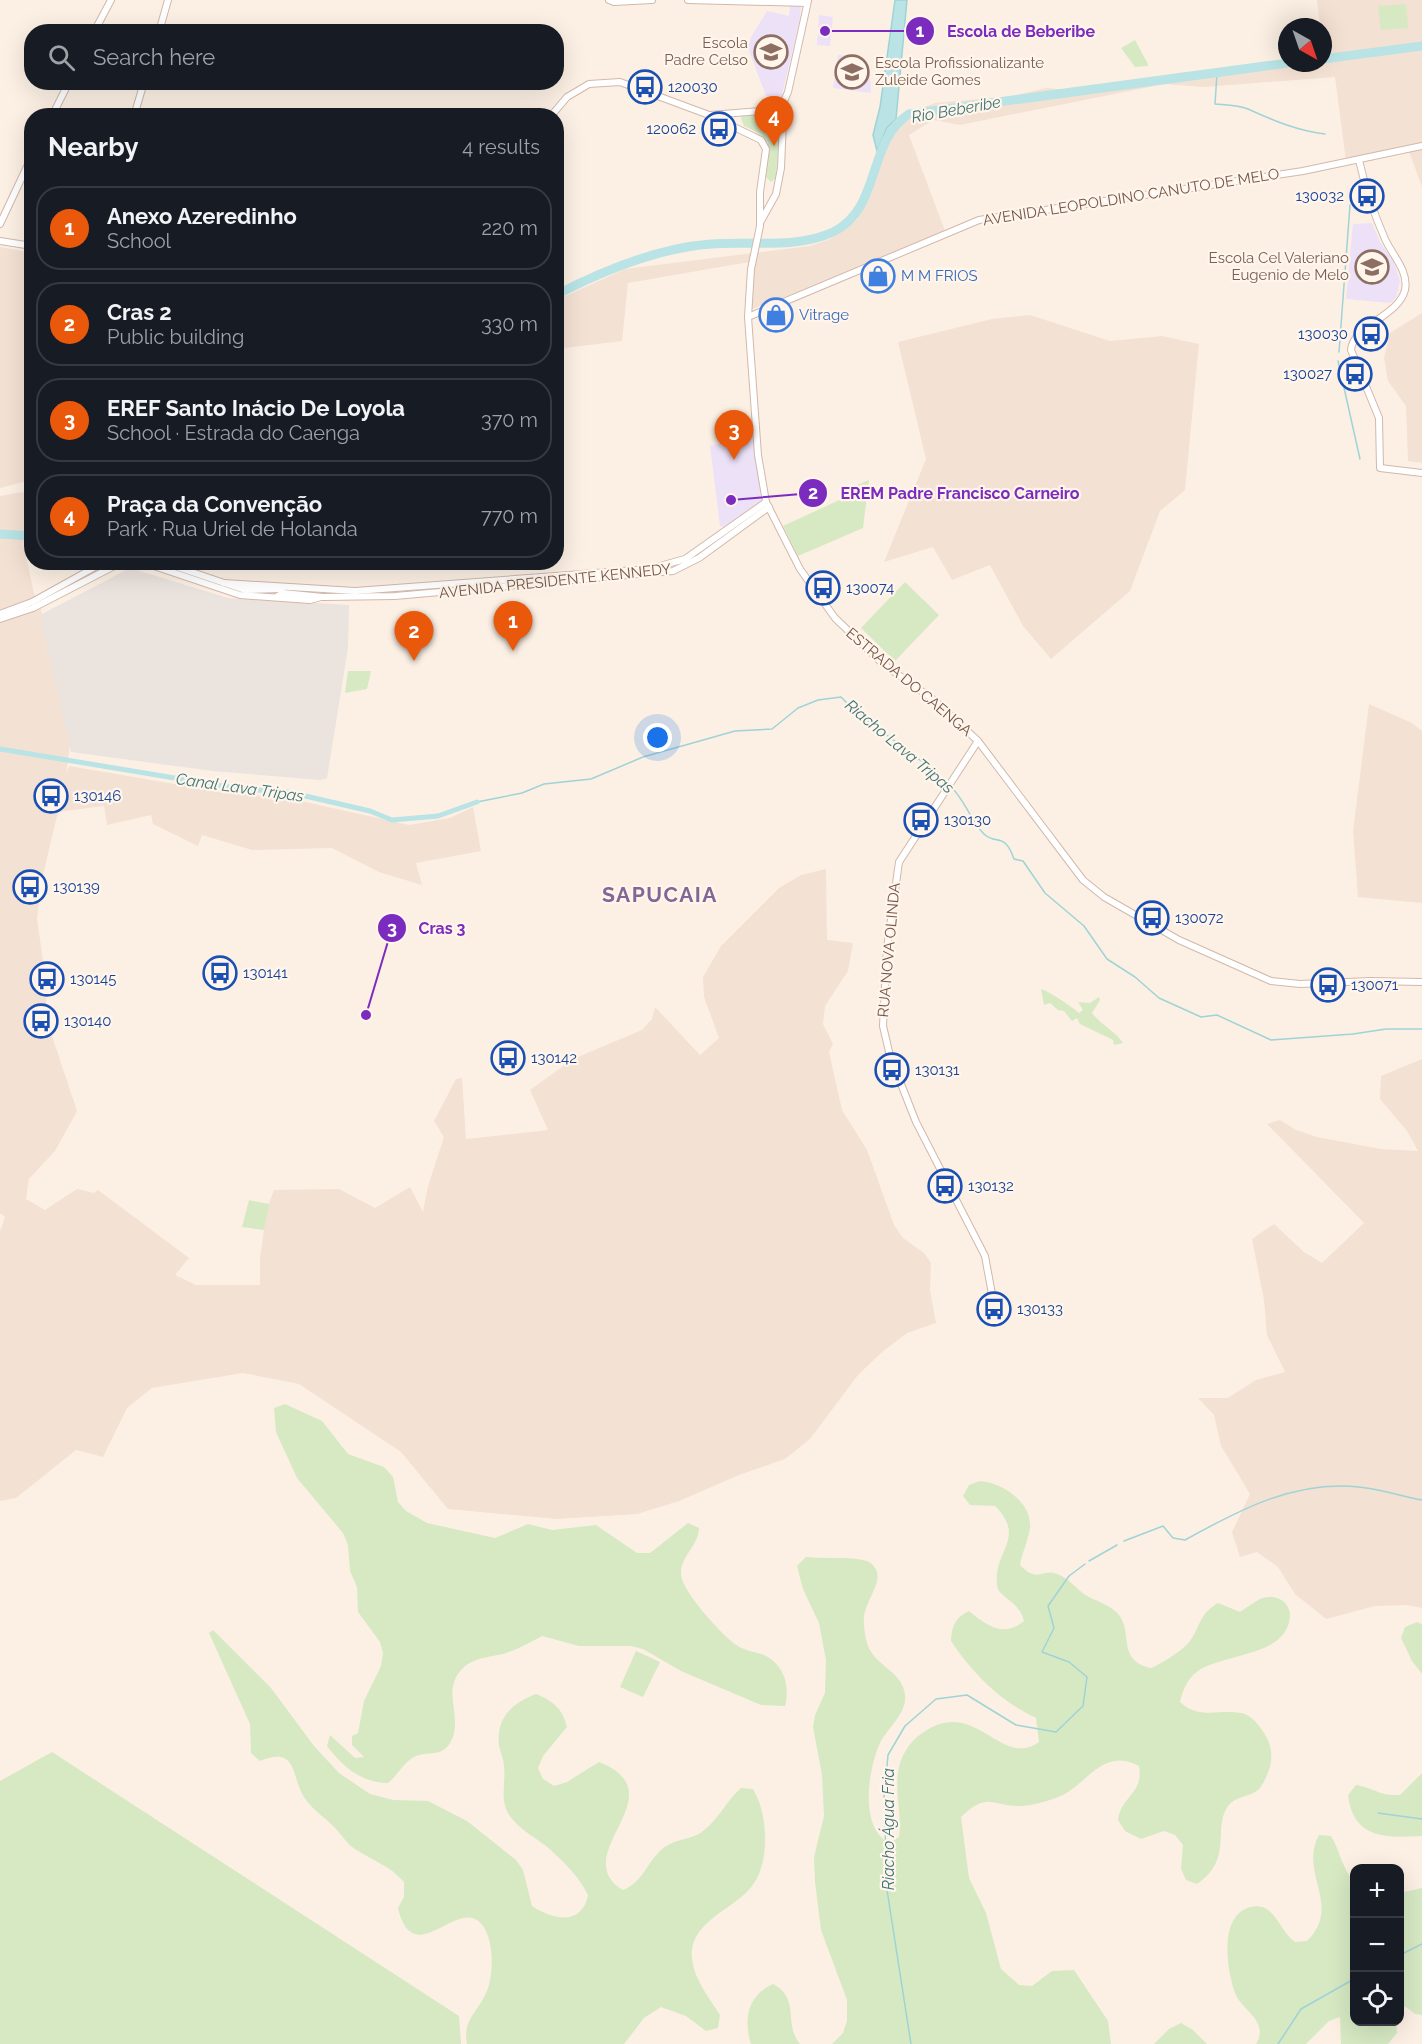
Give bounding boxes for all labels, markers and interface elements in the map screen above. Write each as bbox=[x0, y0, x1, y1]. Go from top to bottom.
callout: Escola de Beberibe bbox=[905, 14, 1107, 48]
north arrow bbox=[1278, 18, 1332, 72]
text: 1 bbox=[916, 20, 925, 41]
text: Escola de Beberibe bbox=[947, 22, 1095, 41]
search box bbox=[24, 24, 564, 90]
place label: Escola Padre Celso bbox=[664, 34, 748, 69]
school or university icon: Escola Padre Celso bbox=[753, 34, 789, 70]
icon: search bbox=[45, 41, 78, 74]
text: Search here bbox=[93, 44, 215, 70]
school or university icon: Escola Profissionalizante Zuleide Gomes bbox=[834, 54, 870, 90]
place label: Escola Profissionalizante Zuleide Gomes bbox=[875, 54, 1044, 89]
bus stop icon: 120030 bbox=[627, 69, 663, 105]
place label: 120030 bbox=[668, 78, 718, 96]
water label: Rio Beberibe bbox=[910, 92, 1003, 127]
pin: 4 bbox=[754, 96, 794, 146]
bus stop icon: 120062 bbox=[701, 111, 737, 147]
place label: 120062 bbox=[647, 120, 696, 138]
text: Nearby bbox=[48, 132, 138, 162]
text: 4 results bbox=[462, 135, 540, 159]
street label: AVENIDA LEOPOLDINO CANUTO DE MELO bbox=[982, 165, 1280, 229]
bus stop icon: 130032 bbox=[1349, 178, 1385, 214]
place label: 130032 bbox=[1295, 187, 1344, 205]
text: Anexo Azeredinho bbox=[107, 203, 297, 229]
text: 1 bbox=[65, 216, 74, 240]
text: 220 m bbox=[481, 216, 538, 240]
text: School bbox=[107, 229, 171, 253]
place label: Escola Cel Valeriano Eugenio de Melo bbox=[1209, 249, 1349, 284]
school or university icon: Escola Cel Valeriano Eugenio de Melo bbox=[1354, 249, 1390, 285]
shop icon: M M FRIOS bbox=[860, 258, 896, 294]
place label: M M FRIOS bbox=[901, 267, 978, 285]
shop icon: Vitrage bbox=[758, 297, 794, 333]
text: Cras 2 bbox=[107, 299, 172, 325]
place label: Vitrage bbox=[799, 306, 849, 324]
text: 2 bbox=[64, 312, 75, 336]
text: 330 m bbox=[481, 312, 538, 336]
bus stop icon: 130030 bbox=[1353, 316, 1389, 352]
text: Public building bbox=[107, 325, 244, 349]
place label: 130030 bbox=[1298, 325, 1348, 343]
bus stop icon: 130027 bbox=[1337, 356, 1373, 392]
place label: 130027 bbox=[1283, 365, 1332, 383]
text: EREF Santo Inácio De Loyola bbox=[107, 395, 405, 421]
text: 3 bbox=[64, 408, 75, 432]
text: 370 m bbox=[481, 408, 538, 432]
pin: 3 bbox=[714, 410, 754, 460]
text: School · Estrada do Caenga bbox=[107, 421, 360, 445]
callout: EREM Padre Francisco Carneiro bbox=[798, 476, 1091, 510]
text: 2 bbox=[808, 482, 818, 503]
text: EREM Padre Francisco Carneiro bbox=[840, 484, 1080, 503]
text: Praça da Convenção bbox=[107, 491, 322, 517]
text: 4 bbox=[64, 504, 75, 528]
text: 770 m bbox=[481, 504, 538, 528]
text: Park · Rua Uriel de Holanda bbox=[107, 517, 358, 541]
street label: AVENIDA PRESIDENTE KENNEDY bbox=[438, 560, 672, 602]
bus stop icon: 130074 bbox=[805, 570, 841, 606]
place label: 130074 bbox=[846, 579, 894, 597]
pin: 1 bbox=[494, 602, 532, 651]
pin: 2 bbox=[394, 612, 434, 661]
street label: ESTRADA DO CAENGA bbox=[842, 624, 976, 740]
water label: Riacho Lava Tripas bbox=[841, 695, 958, 798]
your location bbox=[643, 723, 672, 752]
water label: Canal Lava Tripas bbox=[175, 769, 306, 806]
bus stop icon: 130146 bbox=[33, 778, 69, 814]
place label: 130146 bbox=[74, 787, 121, 805]
bus stop icon: 130130 bbox=[903, 802, 939, 838]
place label: 130130 bbox=[944, 811, 991, 829]
bus stop icon: 130139 bbox=[12, 869, 48, 905]
place label: 130139 bbox=[53, 878, 100, 896]
district label: SAPUCAIA bbox=[602, 882, 718, 907]
street label: RUA NOVA OLINDA bbox=[874, 882, 904, 1018]
bus stop icon: 130072 bbox=[1134, 900, 1170, 936]
place label: 130072 bbox=[1175, 909, 1224, 927]
callout: Cras 3 bbox=[377, 911, 478, 945]
text: 3 bbox=[387, 917, 397, 938]
text: Cras 3 bbox=[419, 919, 466, 938]
bus stop icon: 130141 bbox=[202, 955, 238, 991]
bus stop icon: 130145 bbox=[29, 961, 65, 997]
place label: 130141 bbox=[243, 964, 288, 982]
bus stop icon: 130071 bbox=[1310, 967, 1346, 1003]
place label: 130145 bbox=[70, 970, 116, 988]
place label: 130071 bbox=[1351, 976, 1399, 994]
bus stop icon: 130140 bbox=[23, 1003, 59, 1039]
place label: 130140 bbox=[64, 1012, 111, 1030]
bus stop icon: 130142 bbox=[490, 1040, 526, 1076]
place label: 130142 bbox=[531, 1049, 577, 1067]
bus stop icon: 130131 bbox=[874, 1052, 910, 1088]
place label: 130131 bbox=[915, 1061, 960, 1079]
bus stop icon: 130132 bbox=[927, 1168, 963, 1204]
place label: 130132 bbox=[968, 1177, 1014, 1195]
bus stop icon: 130133 bbox=[976, 1291, 1012, 1327]
place label: 130133 bbox=[1017, 1300, 1063, 1318]
water label: Riacho Água Fria bbox=[878, 1767, 898, 1890]
map controls bbox=[1350, 1864, 1404, 2026]
button: + bbox=[1350, 1864, 1404, 1918]
button: − bbox=[1350, 1918, 1404, 1972]
button: locate bbox=[1350, 1972, 1404, 2026]

